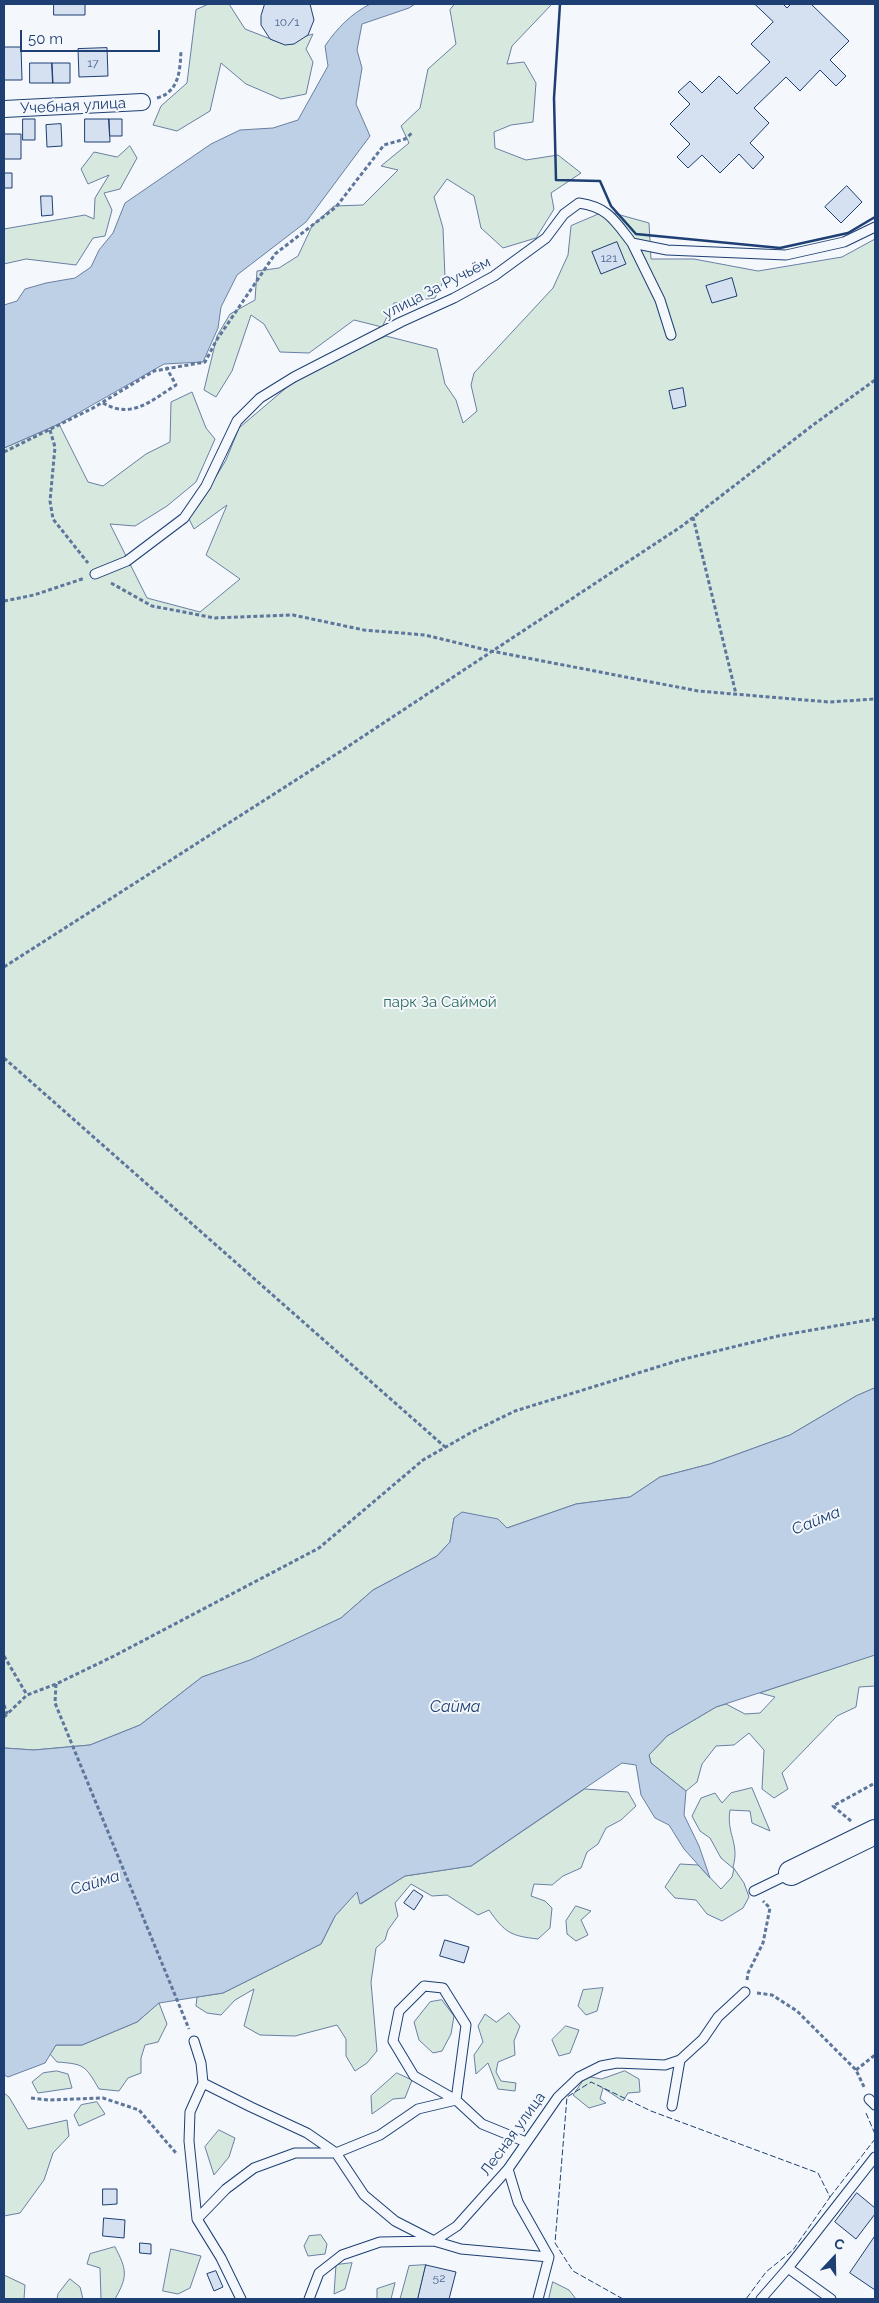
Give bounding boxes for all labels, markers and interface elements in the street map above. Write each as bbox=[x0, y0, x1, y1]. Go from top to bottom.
house number: 10/1 bbox=[275, 15, 299, 29]
scale bar bbox=[22, 20, 162, 52]
text: 50 m bbox=[28, 30, 63, 48]
house number: 17 bbox=[87, 56, 99, 70]
street label: Учебная улица bbox=[20, 94, 126, 118]
house number: 121 bbox=[601, 251, 617, 265]
street label: улица За Ручьём bbox=[380, 253, 494, 323]
park label: парк За Саймой bbox=[383, 993, 497, 1011]
water label: Сайма bbox=[789, 1503, 843, 1539]
water label: Сайма bbox=[430, 1697, 480, 1717]
water label: Сайма bbox=[68, 1866, 122, 1900]
street label: Лесная улица bbox=[477, 2089, 549, 2179]
north arrow bbox=[809, 2233, 859, 2283]
text: С bbox=[832, 2235, 847, 2253]
house number: 52 bbox=[433, 2271, 445, 2285]

